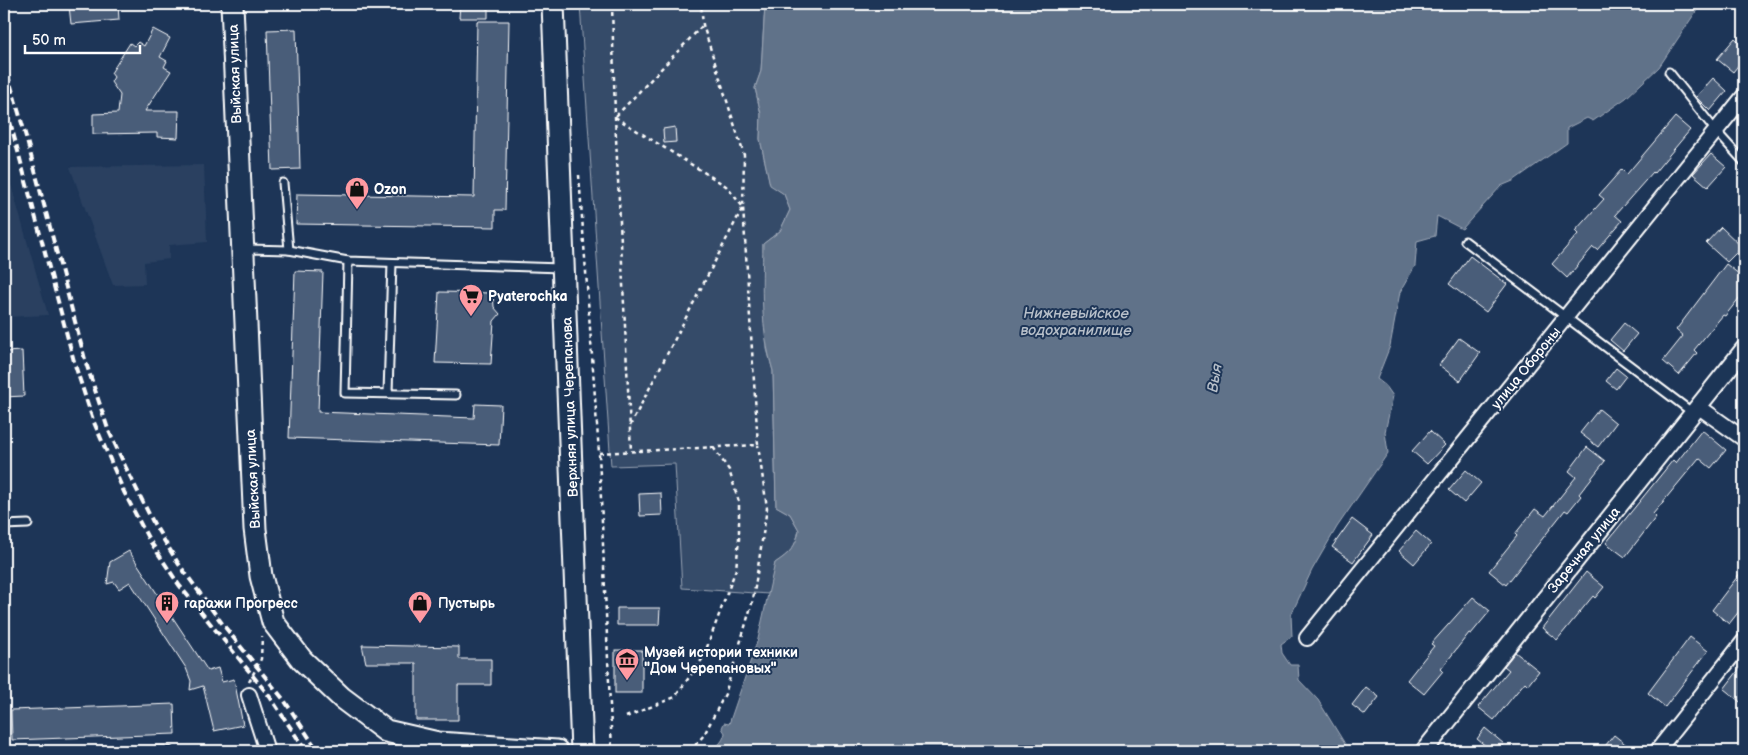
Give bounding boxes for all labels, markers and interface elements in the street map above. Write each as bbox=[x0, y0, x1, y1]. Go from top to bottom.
scale bar bbox=[25, 22, 140, 54]
street label: Выйская улица bbox=[225, 23, 245, 124]
text: 50 m bbox=[32, 31, 66, 50]
shop icon: Ozon bbox=[344, 176, 370, 210]
place label: Ozon bbox=[374, 181, 407, 198]
supermarket icon: Pyaterochka bbox=[458, 283, 484, 317]
place label: Pyaterochka bbox=[488, 288, 568, 305]
water label: Нижневыйское водохранилище bbox=[1020, 304, 1132, 340]
street label: Верхняя улица Черепанова bbox=[558, 316, 582, 497]
street label: улица Обороны bbox=[1488, 323, 1564, 413]
water label: Выя bbox=[1203, 362, 1227, 394]
street label: Выйская улица bbox=[242, 428, 264, 529]
street label: Заречная улица bbox=[1544, 503, 1624, 597]
building icon: гаражи Прогресс bbox=[154, 590, 180, 624]
shop icon: Пустырь bbox=[407, 590, 433, 624]
place label: гаражи Прогресс bbox=[184, 595, 298, 612]
place label: Пустырь bbox=[438, 595, 496, 612]
place label: Музей истории техники "Дом Черепановых" bbox=[644, 644, 798, 677]
museum icon: Музей истории техники "Дом Черепановых" bbox=[614, 647, 640, 681]

